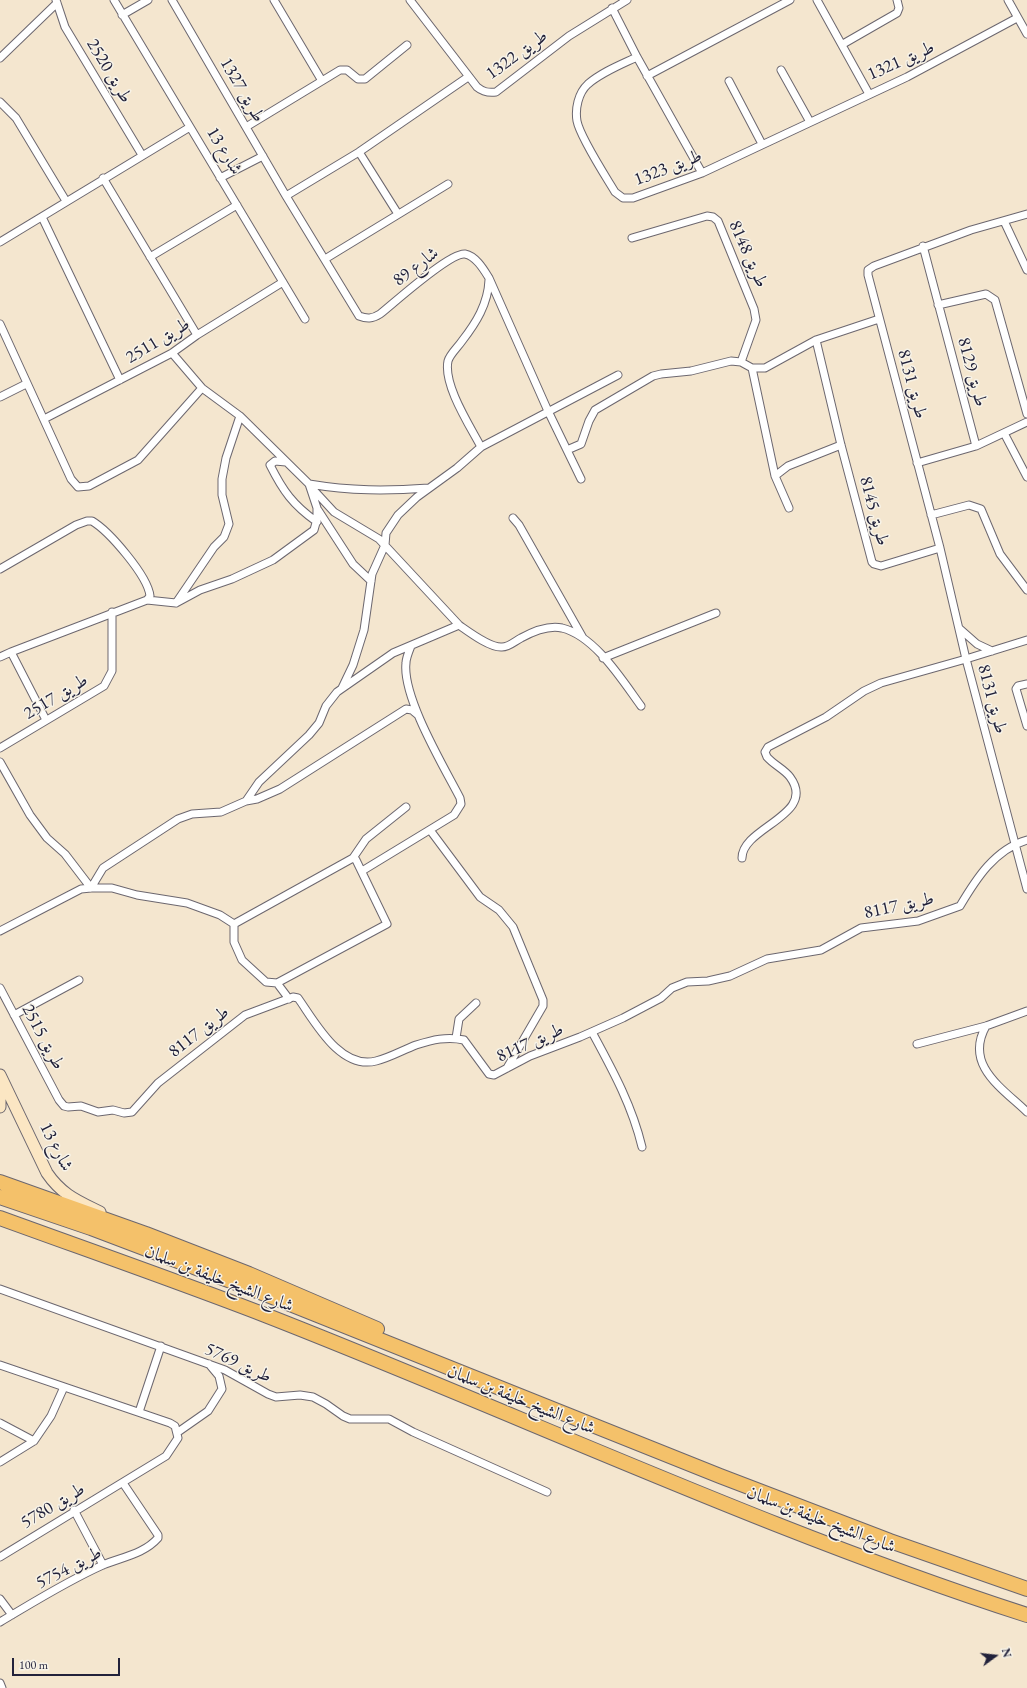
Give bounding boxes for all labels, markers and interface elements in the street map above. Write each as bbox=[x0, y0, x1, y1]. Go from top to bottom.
street label: طريق 1322 bbox=[482, 25, 552, 85]
street label: طريق 2520 bbox=[81, 35, 137, 107]
street label: طريق 1321 bbox=[864, 37, 938, 85]
street label: طريق 1327 bbox=[215, 54, 269, 126]
street label: شارع 13 bbox=[201, 123, 247, 179]
street label: طريق 1323 bbox=[631, 145, 705, 191]
street label: طريق 8148 bbox=[724, 217, 772, 291]
street label: شارع 89 bbox=[389, 243, 443, 291]
street label: طريق 2511 bbox=[122, 313, 194, 369]
street label: طريق 8129 bbox=[952, 335, 992, 409]
street label: طريق 8131 bbox=[892, 347, 932, 421]
street label: طريق 8145 bbox=[854, 474, 894, 548]
street label: طريق 8131 bbox=[972, 662, 1012, 736]
street label: طريق 2517 bbox=[20, 669, 92, 725]
street label: طريق 8117 bbox=[862, 888, 936, 924]
street label: طريق 2515 bbox=[17, 1001, 69, 1073]
street label: طريق 8117 bbox=[164, 1002, 234, 1062]
street label: طريق 8117 bbox=[493, 1019, 567, 1067]
street label: شارع 13 bbox=[35, 1119, 77, 1175]
street label: شارع الشيخ خليفة بن سلمان bbox=[141, 1241, 297, 1317]
street label: طريق 5769 bbox=[201, 1338, 275, 1388]
street label: شارع الشيخ خليفة بن سلمان bbox=[444, 1360, 598, 1440]
street label: طريق 5780 bbox=[17, 1478, 89, 1534]
street label: شارع الشيخ خليفة بن سلمان bbox=[743, 1482, 899, 1558]
street label: طريق 5754 bbox=[32, 1542, 106, 1594]
north arrow bbox=[975, 1636, 1015, 1676]
text: N bbox=[999, 1647, 1015, 1659]
scale bar bbox=[14, 1650, 122, 1676]
text: 100 m bbox=[19, 1657, 48, 1673]

